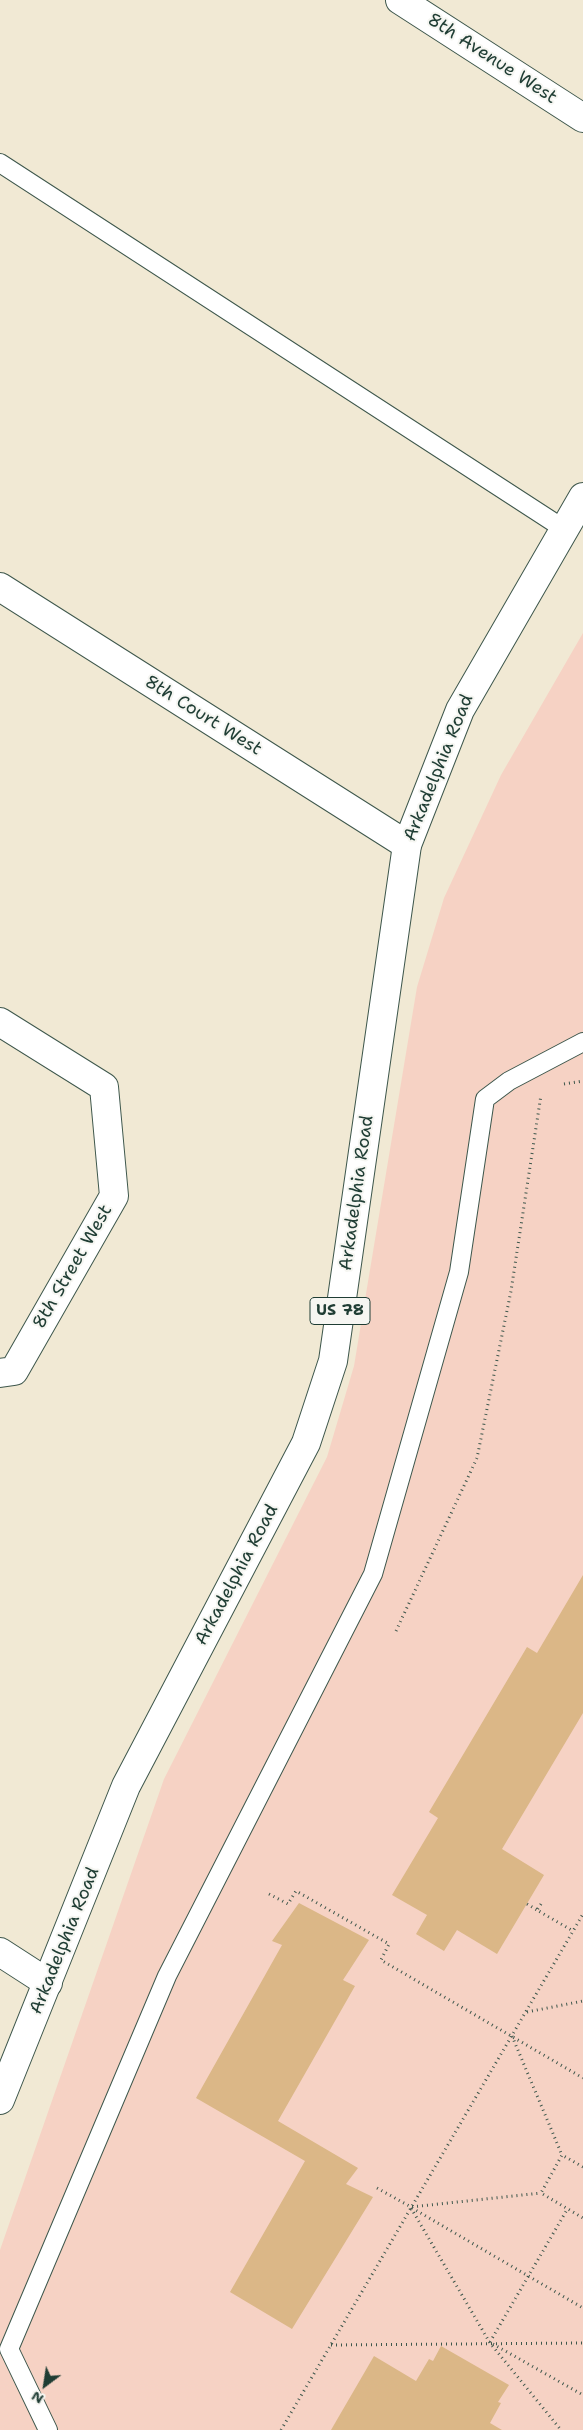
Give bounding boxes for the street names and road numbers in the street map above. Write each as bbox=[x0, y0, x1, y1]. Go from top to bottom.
street label: 8th Avenue West bbox=[423, 9, 561, 109]
street label: 8th Court West bbox=[140, 671, 266, 761]
street label: Arkadelphia Road bbox=[400, 691, 478, 845]
street label: Arkadelphia Road bbox=[335, 1114, 379, 1272]
street label: 8th Street West bbox=[29, 1201, 117, 1333]
road number: US 78 bbox=[310, 1298, 370, 1324]
street label: Arkadelphia Road bbox=[191, 1501, 283, 1649]
street label: Arkadelphia Road bbox=[26, 1864, 104, 2018]

